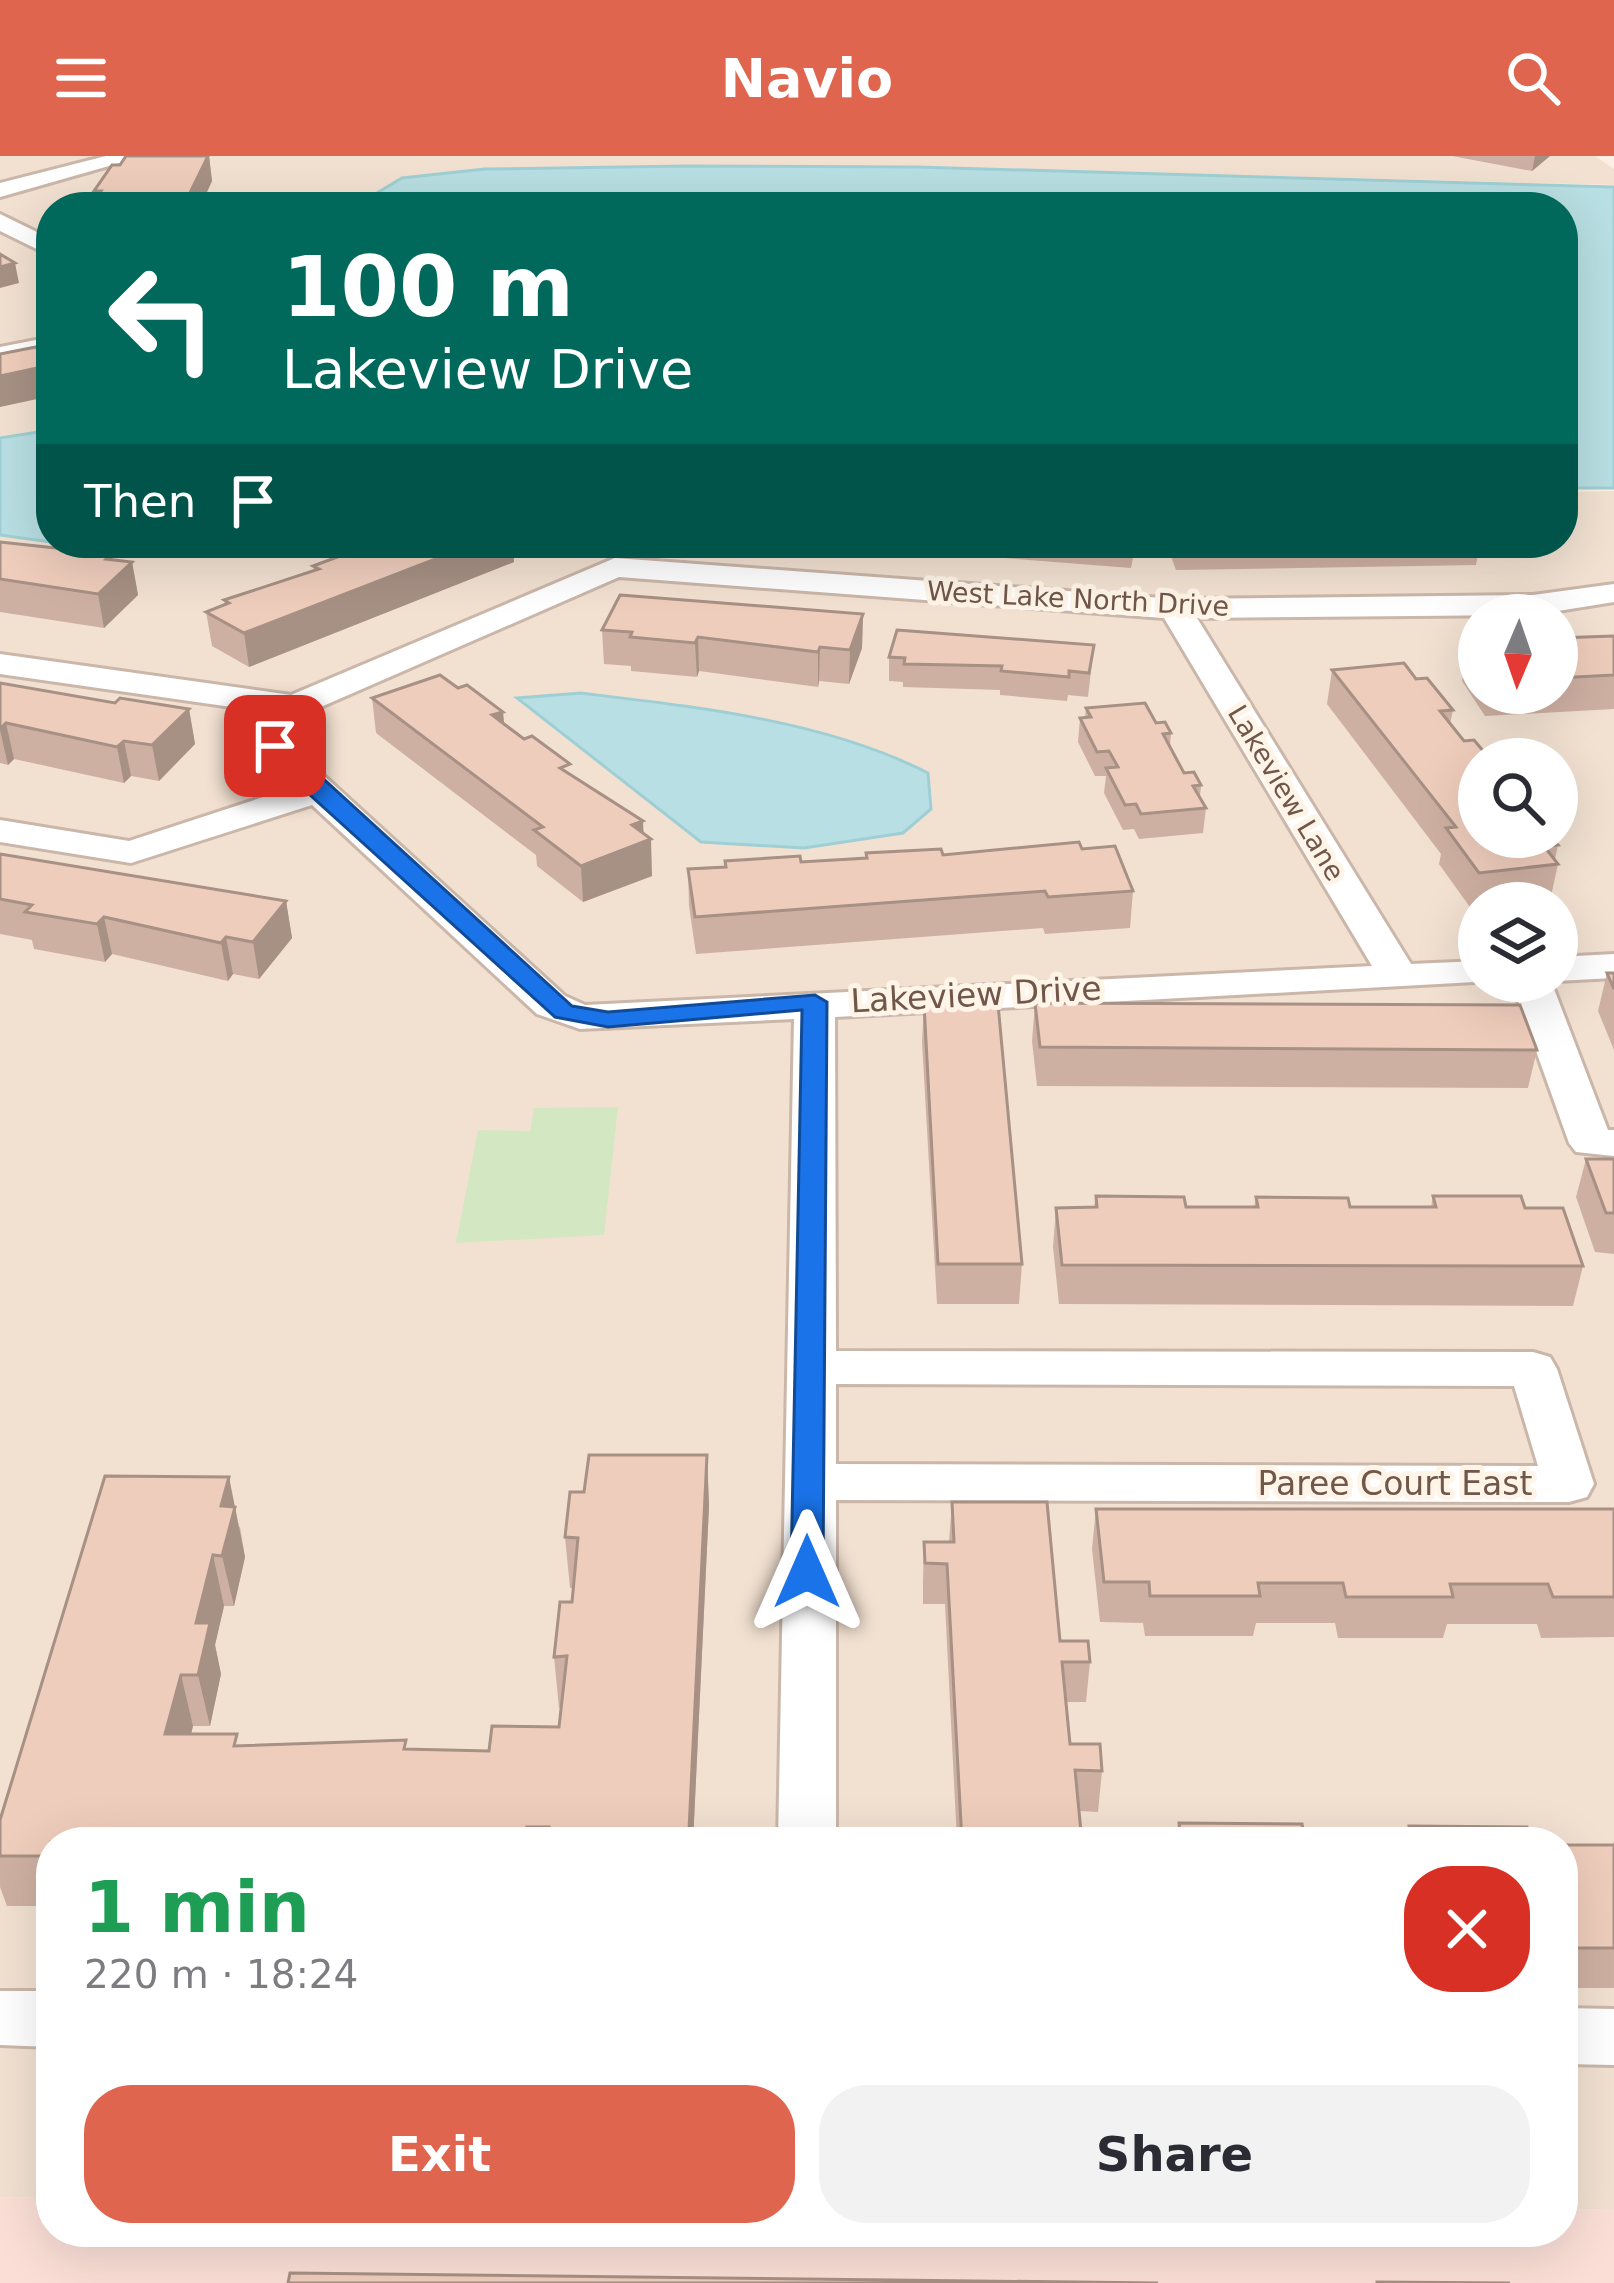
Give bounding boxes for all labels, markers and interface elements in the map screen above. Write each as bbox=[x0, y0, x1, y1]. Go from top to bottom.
icon: menu bbox=[48, 45, 114, 111]
icon: search bbox=[1500, 45, 1566, 111]
text: Navio bbox=[721, 47, 893, 110]
text: 100 m bbox=[282, 238, 574, 336]
icon: left bbox=[84, 240, 240, 396]
text: Lakeview Drive bbox=[282, 338, 693, 401]
icon: arrive bbox=[220, 468, 286, 534]
text: Then bbox=[84, 475, 196, 528]
street label: West Lake North Drive bbox=[926, 575, 1230, 622]
north arrow bbox=[1458, 594, 1578, 714]
map controls bbox=[1458, 594, 1578, 1002]
pin bbox=[224, 695, 326, 797]
street label: Lakeview Lane bbox=[1222, 699, 1351, 886]
icon: arrive bbox=[242, 713, 308, 779]
button: search bbox=[1458, 738, 1578, 858]
button: layers bbox=[1458, 882, 1578, 1002]
street label: Lakeview Drive bbox=[850, 968, 1103, 1021]
street label: Paree Court East bbox=[1258, 1464, 1533, 1503]
position arrow bbox=[744, 1509, 870, 1635]
text: 1 min bbox=[84, 1865, 310, 1949]
button: close bbox=[1404, 1866, 1530, 1992]
text: 220 m · 18:24 bbox=[84, 1952, 358, 1997]
button: Exit bbox=[84, 2085, 795, 2223]
button: Share bbox=[819, 2085, 1530, 2223]

